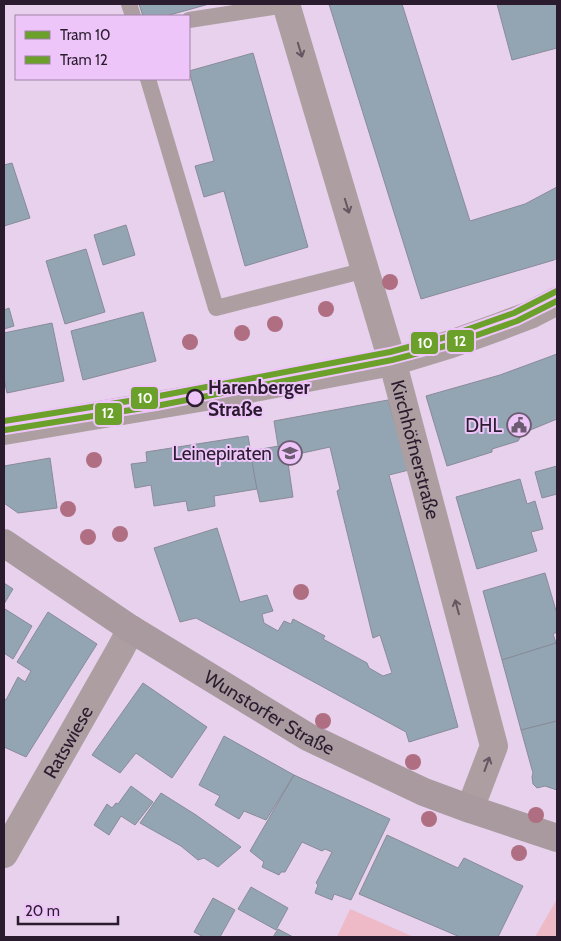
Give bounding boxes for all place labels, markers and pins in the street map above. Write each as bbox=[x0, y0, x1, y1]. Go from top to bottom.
place label: Harenberger Straße bbox=[208, 376, 311, 421]
marker: Harenberger Straße bbox=[186, 389, 204, 407]
public building icon: DHL bbox=[506, 412, 532, 438]
place label: DHL bbox=[465, 414, 502, 437]
school or university icon: Leinepiraten bbox=[277, 440, 303, 466]
place label: Leinepiraten bbox=[172, 442, 272, 465]

